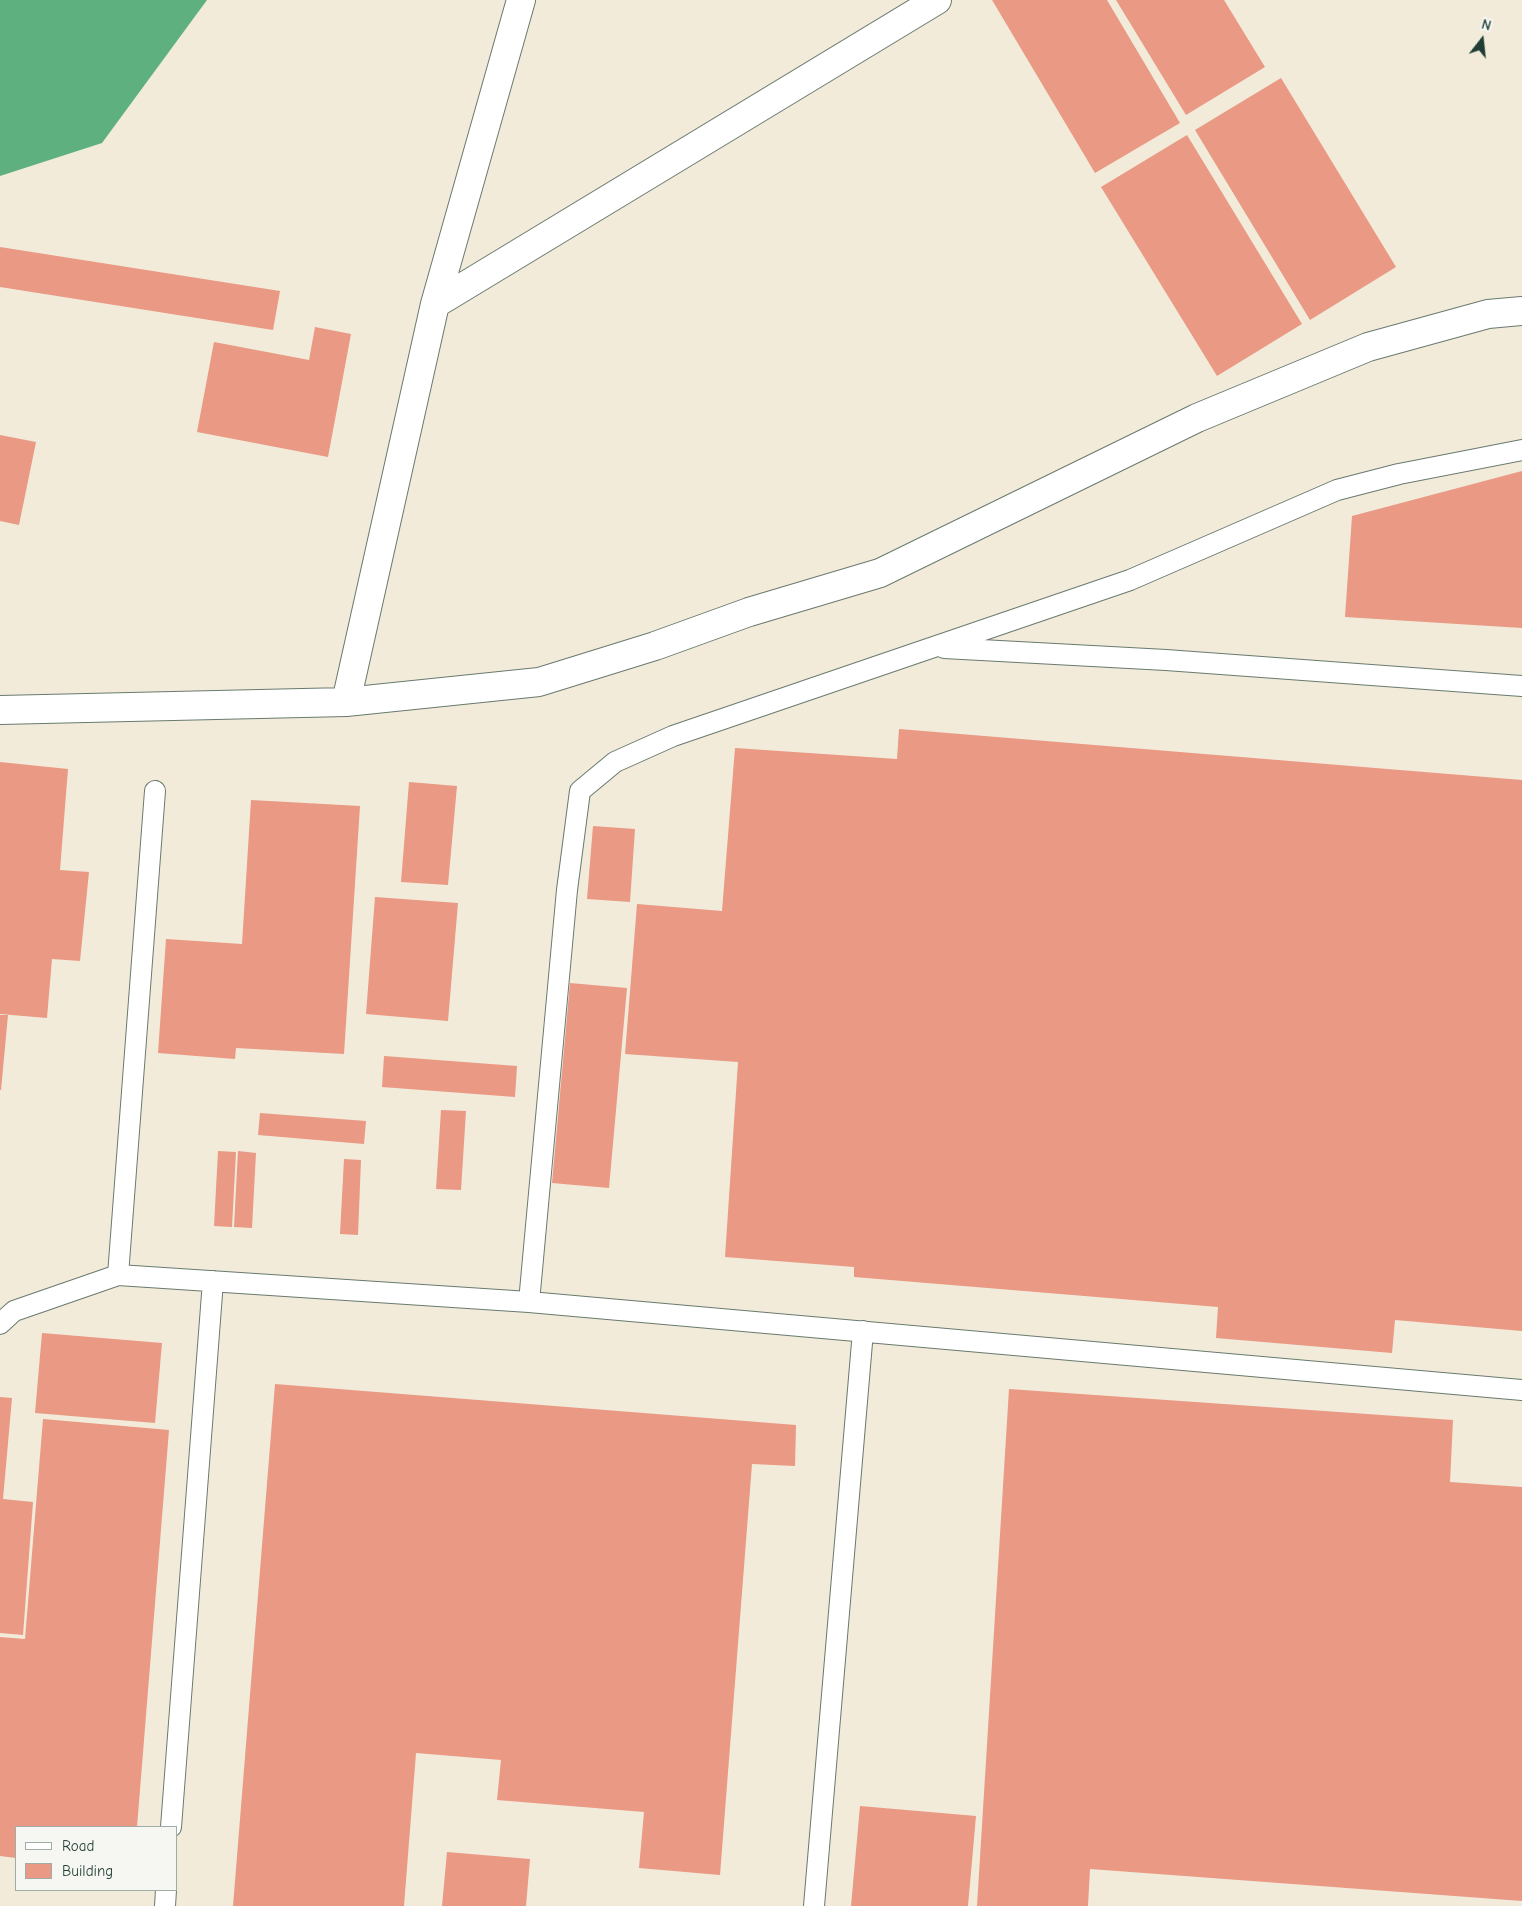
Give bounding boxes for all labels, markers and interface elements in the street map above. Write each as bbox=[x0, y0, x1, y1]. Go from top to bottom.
north arrow bbox=[1457, 15, 1507, 65]
text: N bbox=[1480, 16, 1493, 35]
legend bbox=[15, 1826, 178, 1891]
text: Road bbox=[62, 1837, 94, 1855]
text: Building bbox=[62, 1862, 113, 1880]

